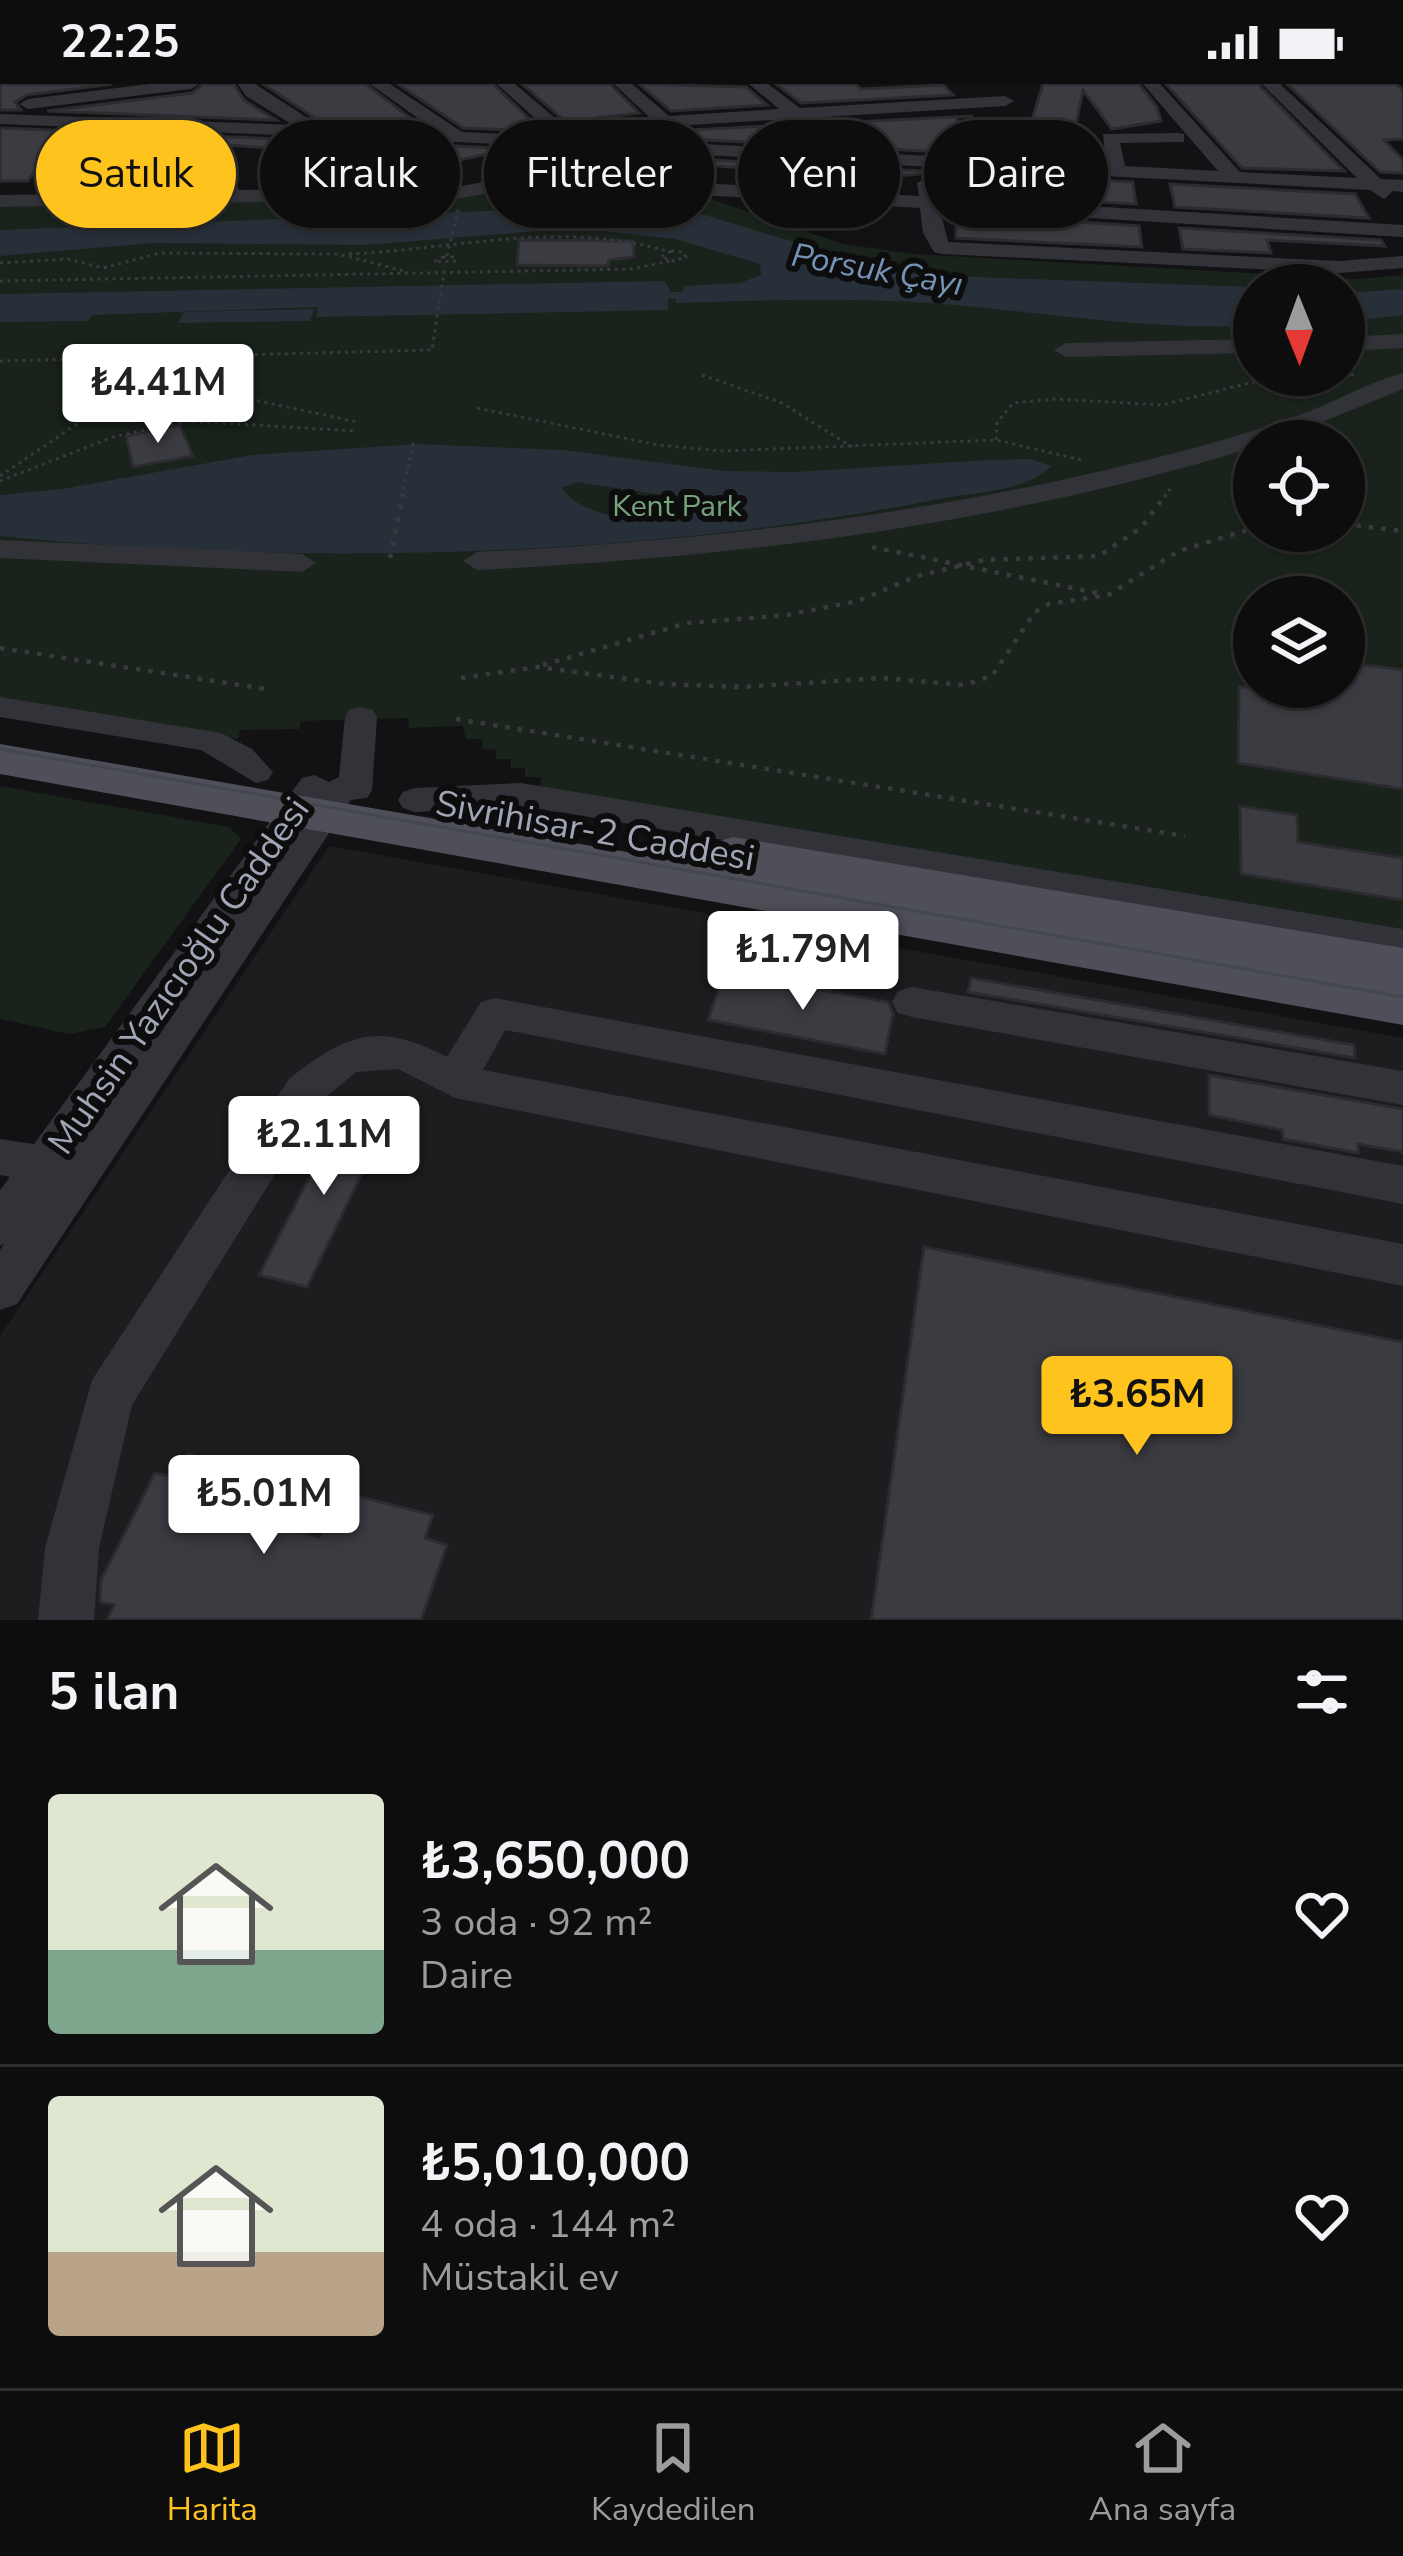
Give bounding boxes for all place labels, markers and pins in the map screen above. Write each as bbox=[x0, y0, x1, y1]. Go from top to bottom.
pin: ₺4.41M bbox=[60, 344, 256, 446]
pin: ₺1.79M bbox=[705, 911, 901, 1013]
pin: ₺2.11M bbox=[226, 1096, 422, 1198]
pin: ₺3.65M bbox=[1039, 1356, 1235, 1458]
pin: ₺5.01M bbox=[166, 1455, 362, 1557]

